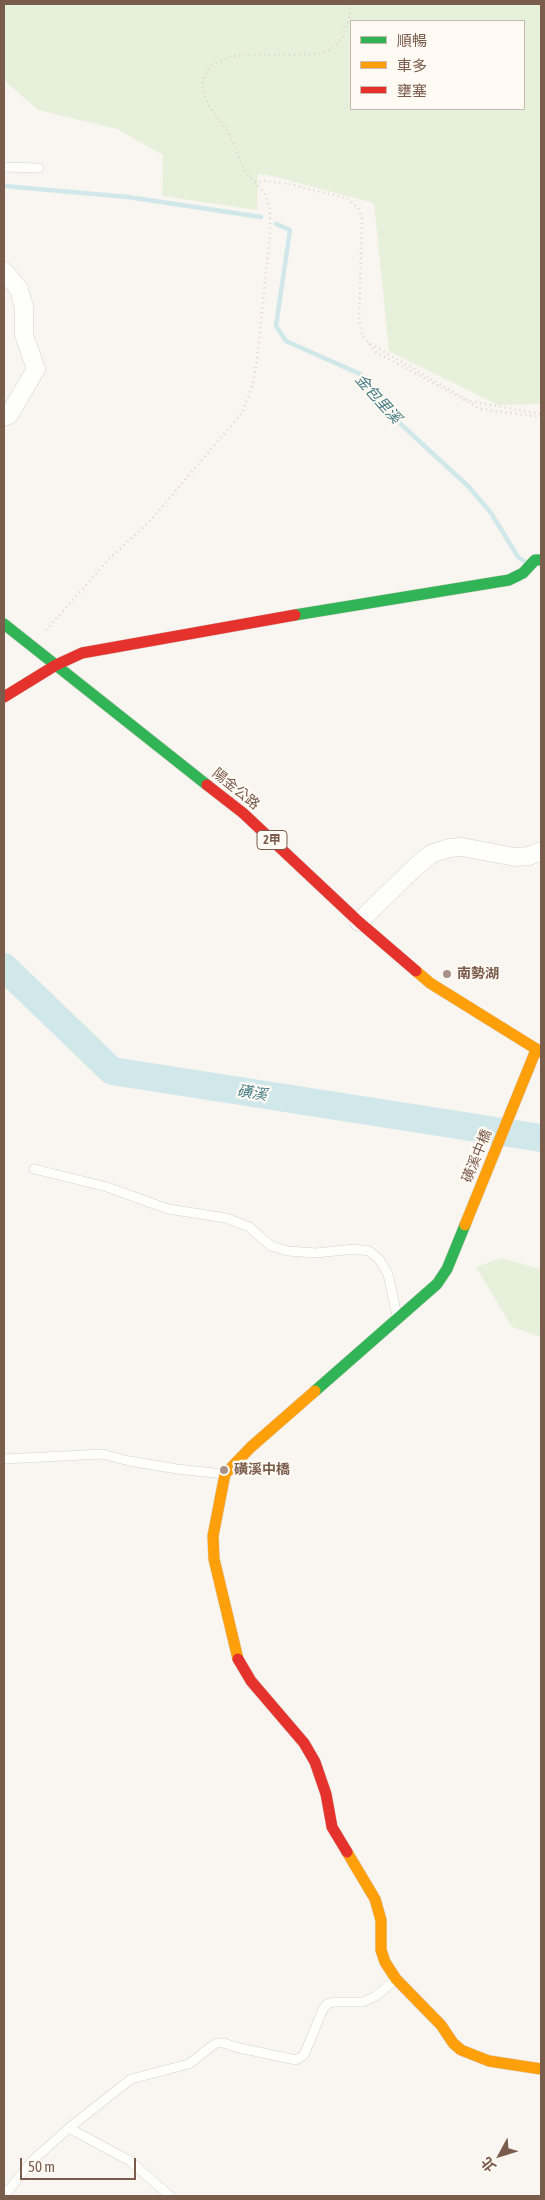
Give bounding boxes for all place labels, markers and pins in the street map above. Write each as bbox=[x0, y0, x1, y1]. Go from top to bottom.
place label: 南勢湖 bbox=[457, 966, 499, 982]
marker: 南勢湖 bbox=[441, 968, 453, 980]
place label: 磺溪中橋 bbox=[234, 1462, 290, 1478]
marker: 磺溪中橋 bbox=[218, 1464, 230, 1476]

